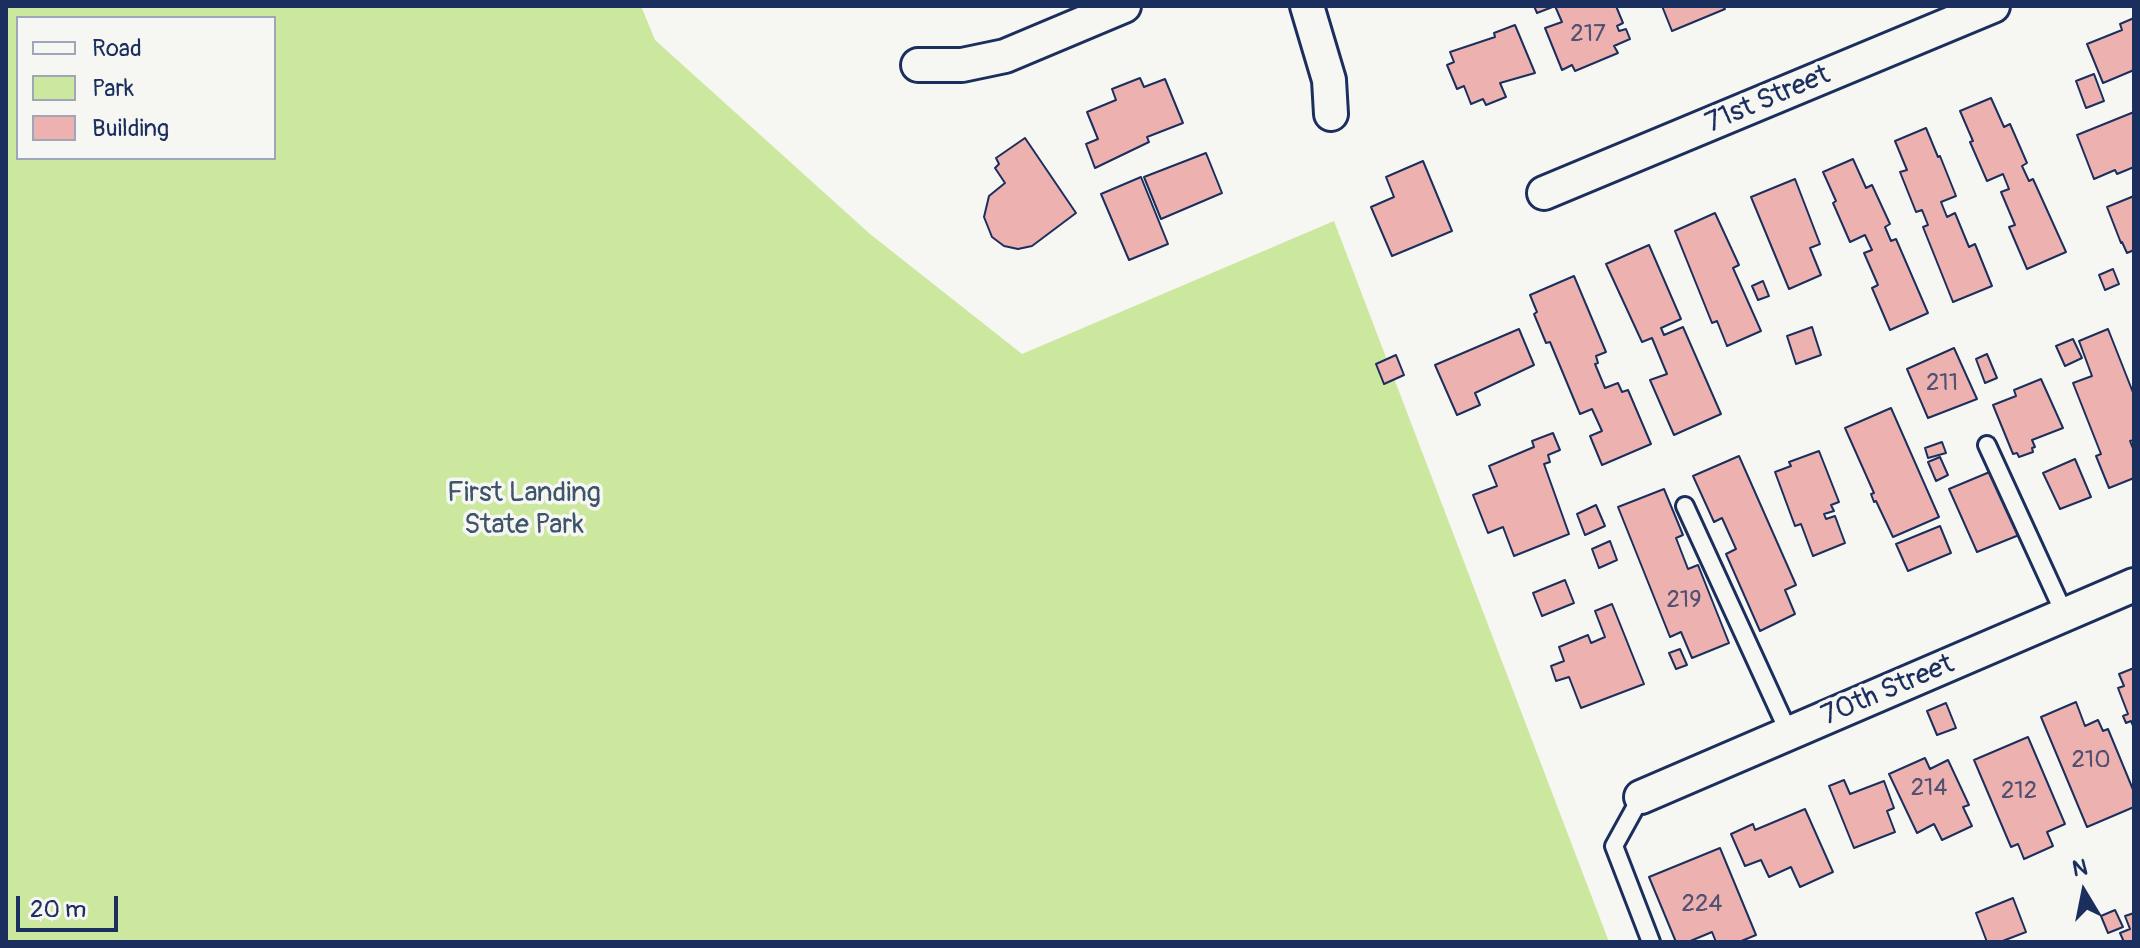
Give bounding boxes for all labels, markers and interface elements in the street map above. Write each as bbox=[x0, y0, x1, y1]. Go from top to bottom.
legend bbox=[16, 16, 276, 160]
house number: 217 bbox=[1570, 21, 1606, 49]
text: Road bbox=[92, 34, 142, 63]
street label: 71st Street bbox=[1701, 59, 1835, 141]
text: Park bbox=[92, 74, 134, 103]
text: Building bbox=[92, 114, 169, 143]
house number: 211 bbox=[1926, 370, 1958, 398]
park label: First Landing State Park bbox=[447, 477, 601, 543]
house number: 219 bbox=[1666, 587, 1702, 615]
street label: 70th Street bbox=[1817, 648, 1959, 734]
house number: 210 bbox=[2071, 747, 2111, 775]
house number: 214 bbox=[1911, 775, 1947, 803]
house number: 212 bbox=[2001, 778, 2037, 806]
north arrow bbox=[2044, 852, 2124, 932]
text: N bbox=[2070, 853, 2090, 883]
scale bar bbox=[20, 880, 122, 930]
house number: 224 bbox=[1682, 891, 1722, 919]
text: 20 m bbox=[30, 895, 86, 924]

